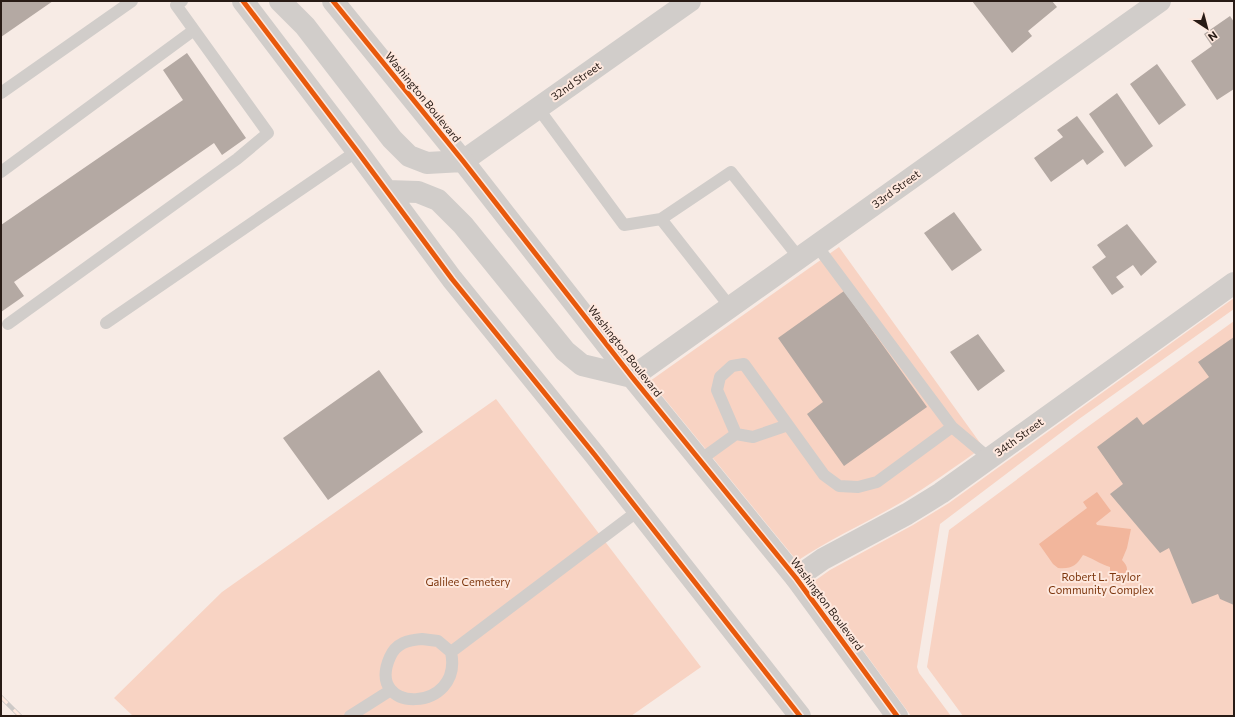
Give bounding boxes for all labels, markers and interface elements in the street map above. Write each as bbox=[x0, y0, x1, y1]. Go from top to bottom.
north arrow bbox=[1187, 8, 1227, 48]
text: N bbox=[1206, 29, 1220, 44]
street label: Washington Boulevard bbox=[383, 49, 464, 144]
street label: 32nd Street bbox=[548, 58, 604, 103]
street label: 33rd Street bbox=[869, 167, 923, 210]
street label: Washington Boulevard bbox=[586, 302, 665, 399]
street label: 34th Street bbox=[992, 414, 1046, 459]
street label: Washington Boulevard bbox=[788, 555, 866, 652]
park label: Robert L. Taylor Community Complex bbox=[1048, 570, 1154, 596]
park label: Galilee Cemetery bbox=[426, 575, 511, 588]

